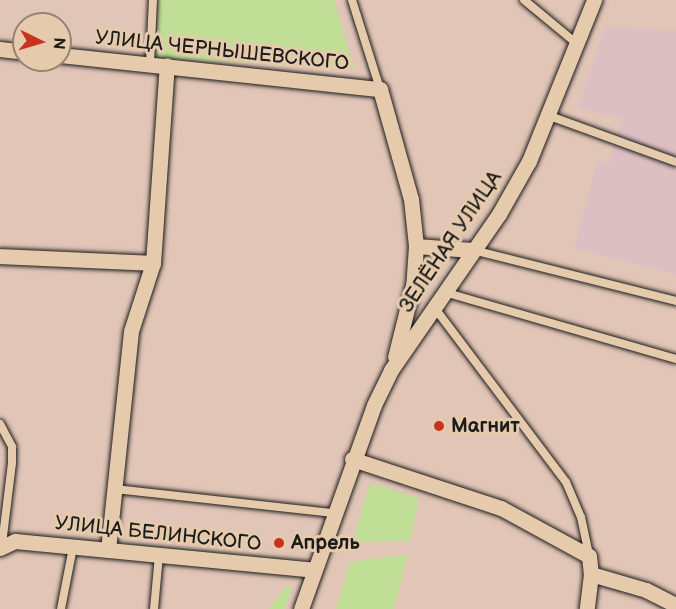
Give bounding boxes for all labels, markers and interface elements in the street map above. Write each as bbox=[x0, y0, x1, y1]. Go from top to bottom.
north arrow bbox=[12, 12, 72, 72]
street label: УЛИЦА ЧЕРНЫШЕВСКОГО bbox=[94, 26, 350, 76]
text: N bbox=[48, 37, 68, 50]
street label: ЗЕЛЁНАЯ УЛИЦА bbox=[395, 167, 507, 317]
place label: Магнит bbox=[451, 414, 520, 438]
marker: Магнит bbox=[432, 419, 446, 433]
street label: УЛИЦА БЕЛИНСКОГО bbox=[54, 511, 262, 557]
place label: Апрель bbox=[291, 531, 360, 555]
marker: Апрель bbox=[272, 536, 286, 550]

